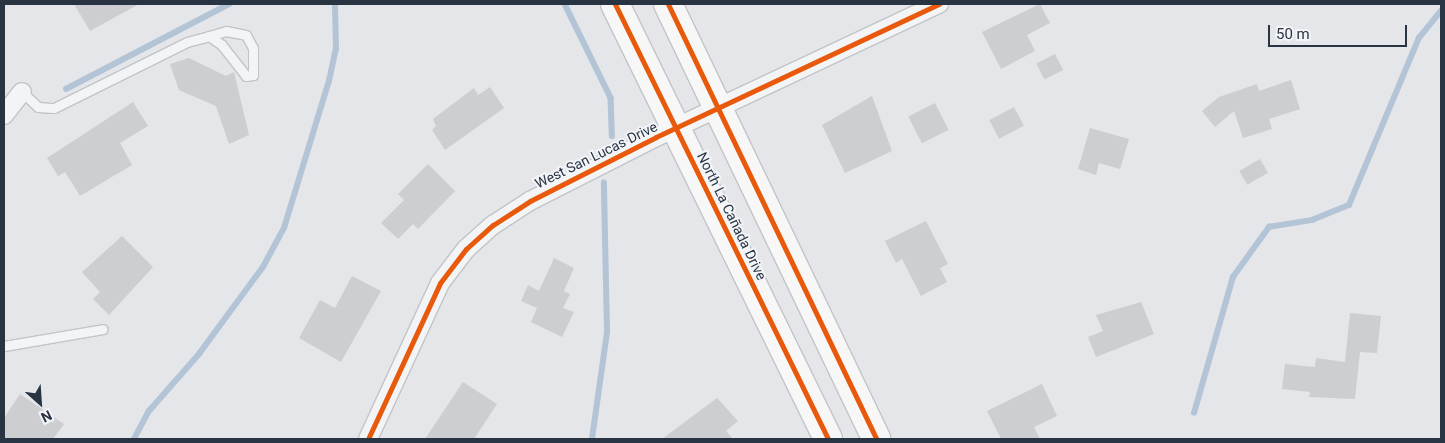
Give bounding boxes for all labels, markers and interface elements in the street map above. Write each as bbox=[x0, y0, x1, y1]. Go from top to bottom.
scale bar bbox=[1270, 15, 1409, 47]
text: 50 m bbox=[1276, 25, 1310, 43]
street label: West San Lucas Drive bbox=[532, 118, 660, 192]
street label: North La Cañada Drive bbox=[694, 149, 770, 283]
north arrow bbox=[15, 378, 65, 428]
text: N bbox=[39, 407, 55, 426]

